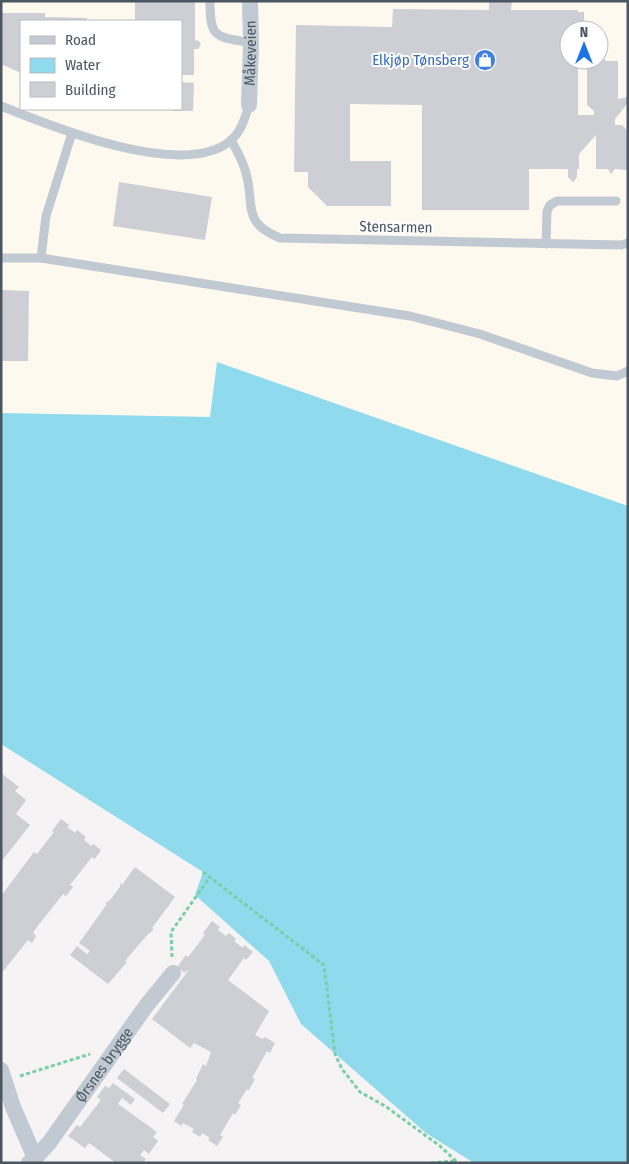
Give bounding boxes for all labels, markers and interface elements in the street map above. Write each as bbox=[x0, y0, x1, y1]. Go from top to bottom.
legend bbox=[20, 20, 182, 110]
street label: Måkeveien bbox=[241, 20, 260, 86]
north arrow bbox=[559, 20, 609, 70]
text: N bbox=[580, 24, 588, 41]
text: Road bbox=[65, 31, 96, 49]
shop icon: Elkjøp Tønsberg bbox=[473, 48, 497, 72]
place label: Elkjøp Tønsberg bbox=[372, 51, 469, 69]
text: Water bbox=[65, 56, 101, 74]
text: Building bbox=[65, 81, 116, 99]
street label: Stensarmen bbox=[359, 217, 433, 237]
street label: Ørsnes brygge bbox=[72, 1024, 137, 1106]

